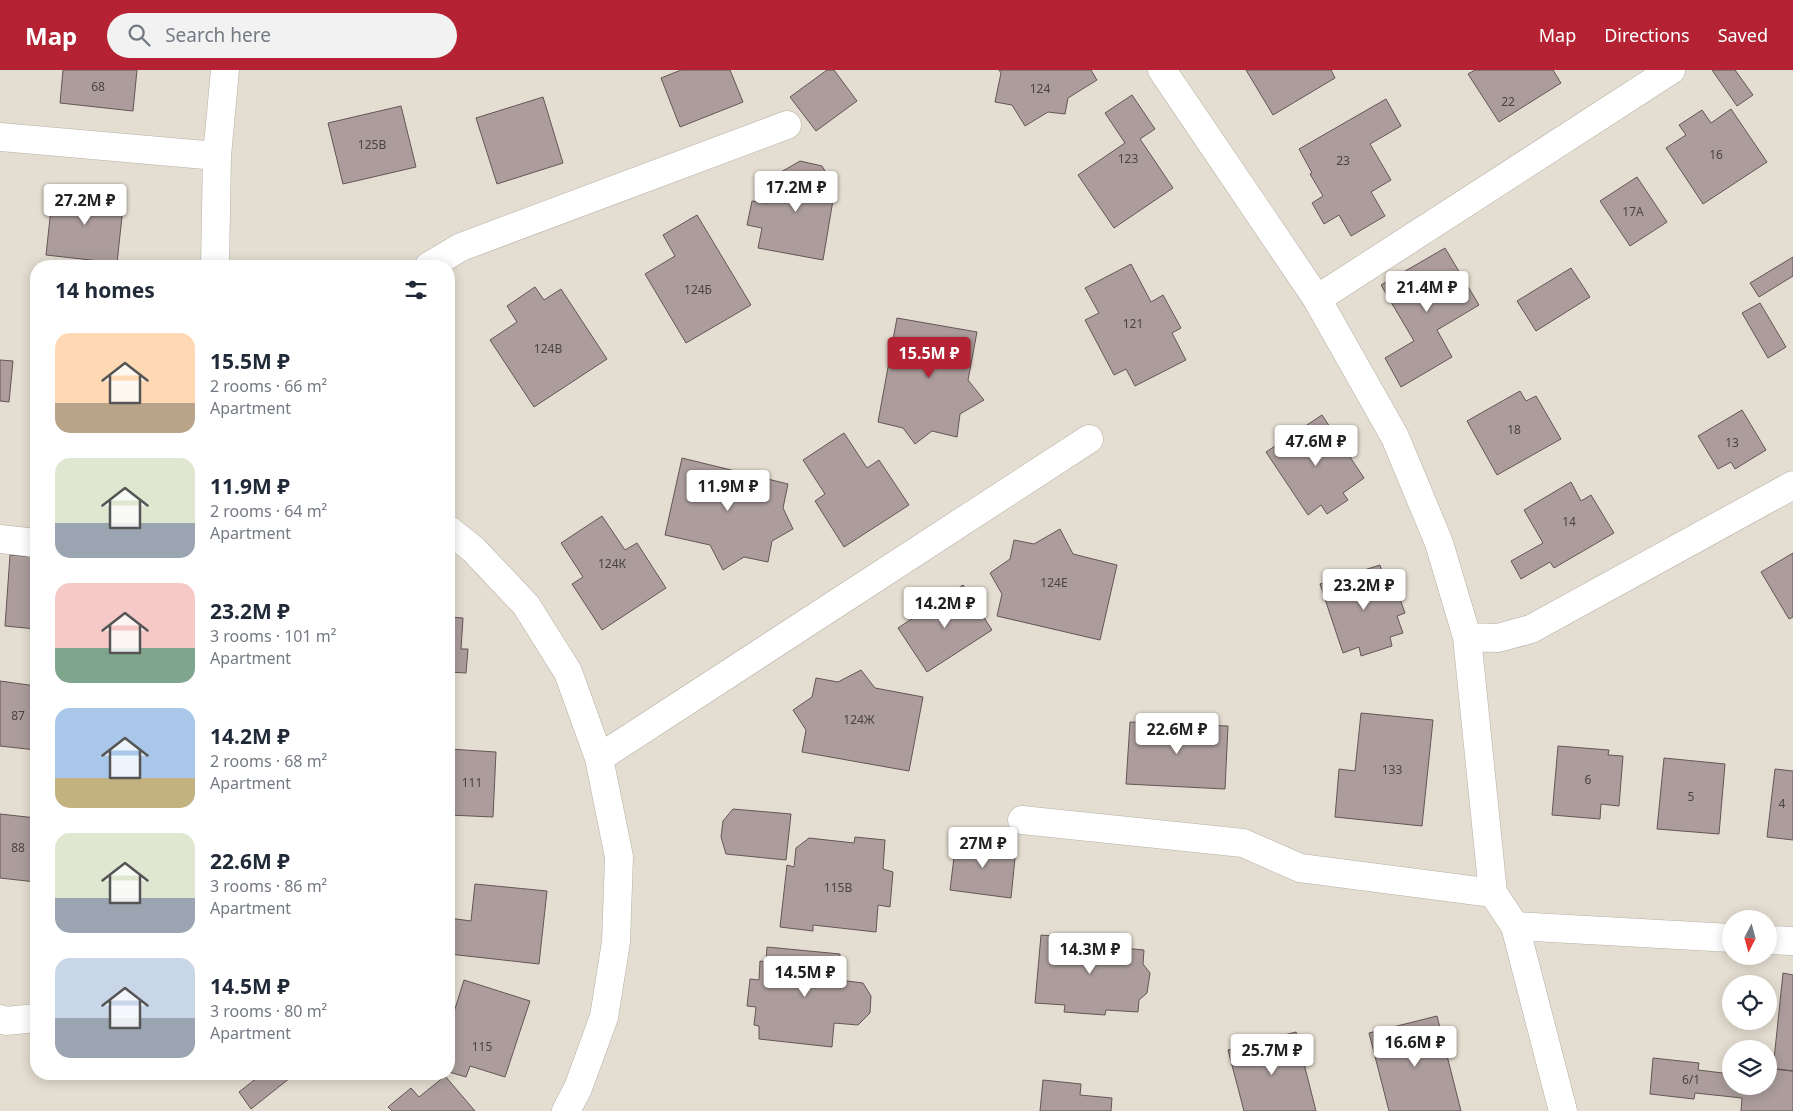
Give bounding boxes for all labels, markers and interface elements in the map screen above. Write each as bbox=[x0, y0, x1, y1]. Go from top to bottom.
search box bbox=[107, 13, 457, 58]
text: Map bbox=[25, 19, 77, 52]
icon: search bbox=[125, 21, 153, 49]
text: Search here bbox=[165, 22, 271, 48]
text: Map bbox=[1539, 23, 1576, 47]
text: Directions bbox=[1604, 23, 1690, 47]
text: Saved bbox=[1718, 23, 1768, 47]
house number: 68 bbox=[91, 78, 105, 95]
house number: 124 bbox=[1030, 80, 1050, 97]
house number: 22 bbox=[1501, 93, 1515, 110]
house number: 125В bbox=[358, 136, 386, 153]
house number: 16 bbox=[1709, 146, 1723, 163]
house number: 123 bbox=[1118, 150, 1138, 167]
house number: 23 bbox=[1336, 152, 1350, 169]
pin: 17.2M ₽ bbox=[750, 170, 842, 213]
text: 17.2M ₽ bbox=[766, 176, 826, 198]
pin: 27.2M ₽ bbox=[39, 184, 131, 226]
text: 27.2M ₽ bbox=[55, 189, 115, 211]
house number: 17А bbox=[1622, 203, 1644, 220]
pin: 21.4M ₽ bbox=[1381, 270, 1473, 313]
text: 14 homes bbox=[55, 276, 155, 304]
icon: filters bbox=[402, 276, 430, 304]
text: 21.4M ₽ bbox=[1397, 276, 1457, 298]
house number: 124Б bbox=[684, 281, 712, 298]
house number: 121 bbox=[1123, 315, 1143, 332]
pin: 15.5M ₽ bbox=[883, 336, 975, 379]
house number: 124В bbox=[534, 340, 562, 357]
text: 15.5M ₽ bbox=[899, 342, 959, 364]
text: 15.5M ₽ bbox=[210, 347, 290, 375]
icon: home bbox=[95, 353, 155, 413]
text: 2 rooms · 66 m² bbox=[210, 375, 327, 397]
text: Apartment bbox=[210, 397, 291, 419]
house number: 18 bbox=[1507, 421, 1521, 438]
pin: 47.6M ₽ bbox=[1270, 424, 1362, 467]
text: 47.6M ₽ bbox=[1286, 430, 1346, 452]
house number: 13 bbox=[1725, 434, 1739, 451]
pin: 11.9M ₽ bbox=[682, 470, 774, 512]
text: 11.9M ₽ bbox=[210, 472, 290, 500]
text: 11.9M ₽ bbox=[698, 475, 758, 497]
icon: home bbox=[95, 478, 155, 538]
text: 2 rooms · 64 m² bbox=[210, 500, 327, 522]
house number: 14 bbox=[1562, 513, 1576, 530]
text: Apartment bbox=[210, 522, 291, 544]
house number: 124К bbox=[598, 555, 627, 572]
pin: 23.2M ₽ bbox=[1318, 568, 1410, 611]
house number: 124Е bbox=[1040, 574, 1068, 591]
text: 23.2M ₽ bbox=[1334, 574, 1394, 596]
pin: 14.2M ₽ bbox=[899, 586, 991, 629]
text: 14.2M ₽ bbox=[915, 592, 975, 614]
text: 23.2M ₽ bbox=[210, 597, 290, 625]
icon: home bbox=[95, 603, 155, 663]
text: 3 rooms · 101 m² bbox=[210, 625, 336, 647]
text: Apartment bbox=[210, 647, 291, 669]
house number: 87 bbox=[11, 707, 25, 724]
house number: 124Ж bbox=[843, 711, 875, 728]
pin: 22.6M ₽ bbox=[1131, 712, 1223, 755]
text: 22.6M ₽ bbox=[1147, 718, 1207, 740]
text: 14.2M ₽ bbox=[210, 722, 290, 750]
icon: home bbox=[95, 728, 155, 788]
text: 2 rooms · 68 m² bbox=[210, 750, 327, 772]
house number: 133 bbox=[1382, 761, 1402, 778]
house number: 6 bbox=[1585, 771, 1592, 788]
text: Apartment bbox=[210, 772, 291, 794]
house number: 111 bbox=[462, 774, 482, 791]
house number: 5 bbox=[1688, 788, 1695, 805]
house number: 4 bbox=[1779, 795, 1786, 812]
pin: 27M ₽ bbox=[948, 826, 1018, 869]
text: 27M ₽ bbox=[959, 832, 1007, 854]
house number: 88 bbox=[11, 839, 25, 856]
text: 22.6M ₽ bbox=[210, 847, 290, 875]
icon: home bbox=[95, 853, 155, 913]
text: 3 rooms · 86 m² bbox=[210, 875, 327, 897]
house number: 115В bbox=[824, 879, 852, 896]
text: Apartment bbox=[210, 897, 291, 919]
north arrow bbox=[1722, 910, 1778, 965]
map controls bbox=[1722, 910, 1777, 1095]
pin: 14.3M ₽ bbox=[1044, 932, 1136, 975]
text: 14.3M ₽ bbox=[1060, 938, 1120, 960]
pin: 14.5M ₽ bbox=[759, 956, 851, 998]
text: 14.5M ₽ bbox=[775, 961, 835, 983]
text: 14.5M ₽ bbox=[210, 972, 290, 1000]
button: locate bbox=[1722, 975, 1777, 1030]
icon: home bbox=[95, 978, 155, 1038]
text: 3 rooms · 80 m² bbox=[210, 1000, 327, 1022]
text: Apartment bbox=[210, 1022, 291, 1044]
pin: 16.6M ₽ bbox=[1369, 1026, 1461, 1068]
text: 16.6M ₽ bbox=[1385, 1031, 1445, 1053]
pin: 25.7M ₽ bbox=[1226, 1034, 1318, 1076]
house number: 115 bbox=[472, 1038, 492, 1055]
text: 25.7M ₽ bbox=[1242, 1039, 1302, 1061]
button: layers bbox=[1722, 1040, 1777, 1095]
house number: 6/1 bbox=[1682, 1071, 1700, 1088]

